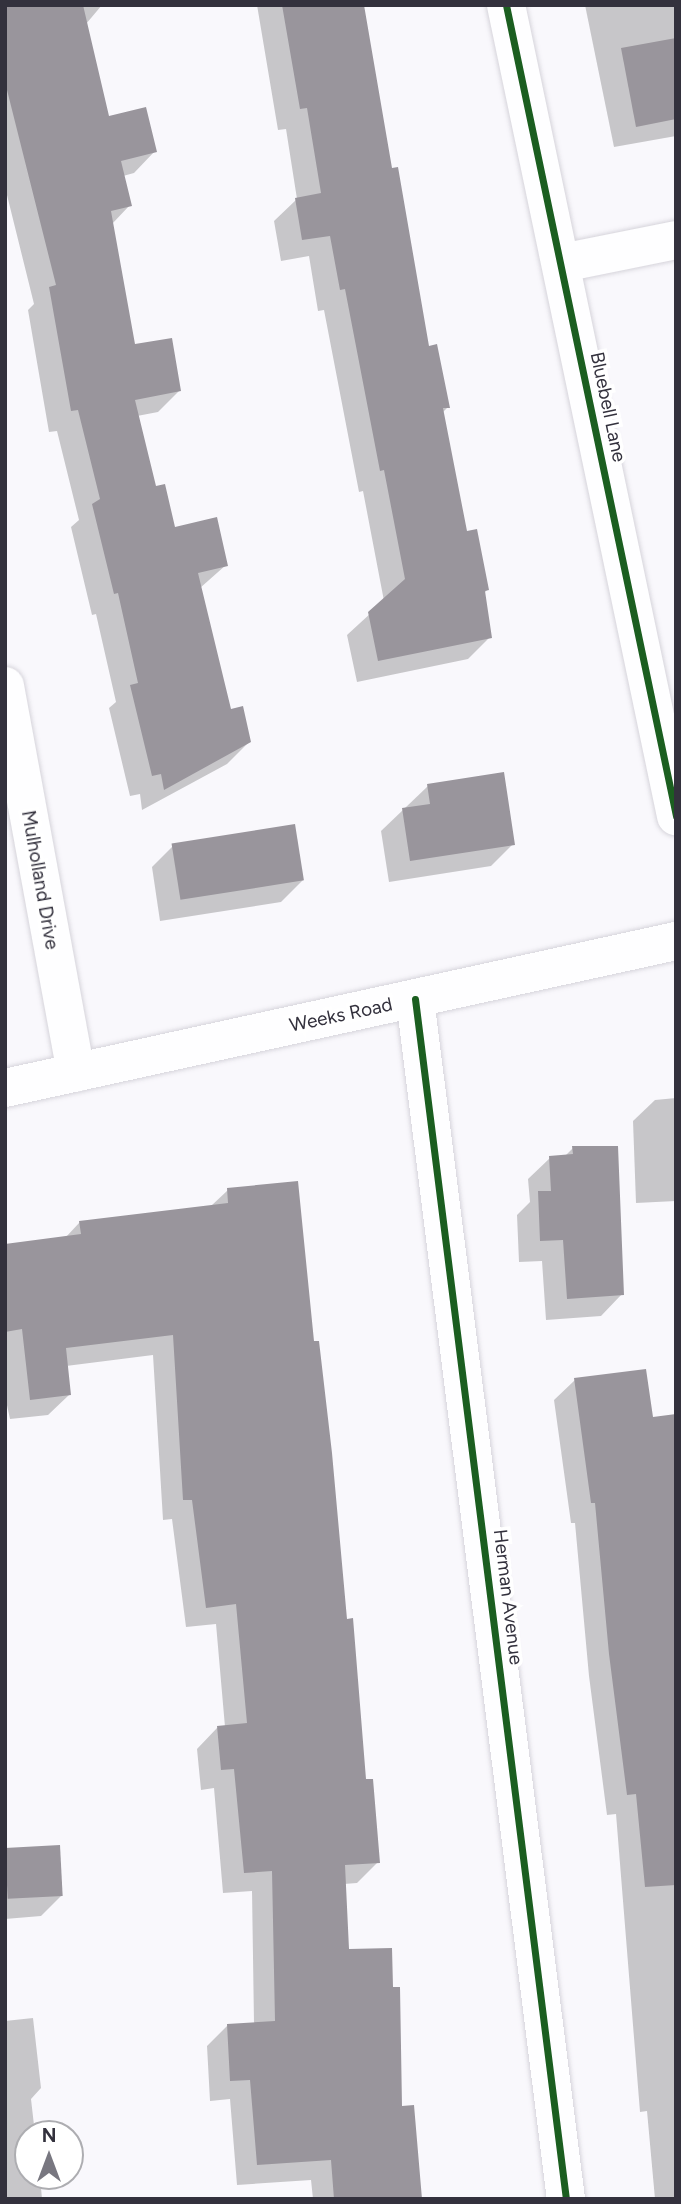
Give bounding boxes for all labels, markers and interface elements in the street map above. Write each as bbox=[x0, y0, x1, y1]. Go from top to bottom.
street label: Bluebell Lane bbox=[585, 350, 631, 464]
street label: Mulholland Drive bbox=[17, 809, 63, 951]
street label: Weeks Road bbox=[287, 993, 395, 1037]
street label: Herman Avenue bbox=[488, 1528, 528, 1666]
north arrow bbox=[14, 2120, 84, 2190]
text: N bbox=[42, 2124, 56, 2147]

